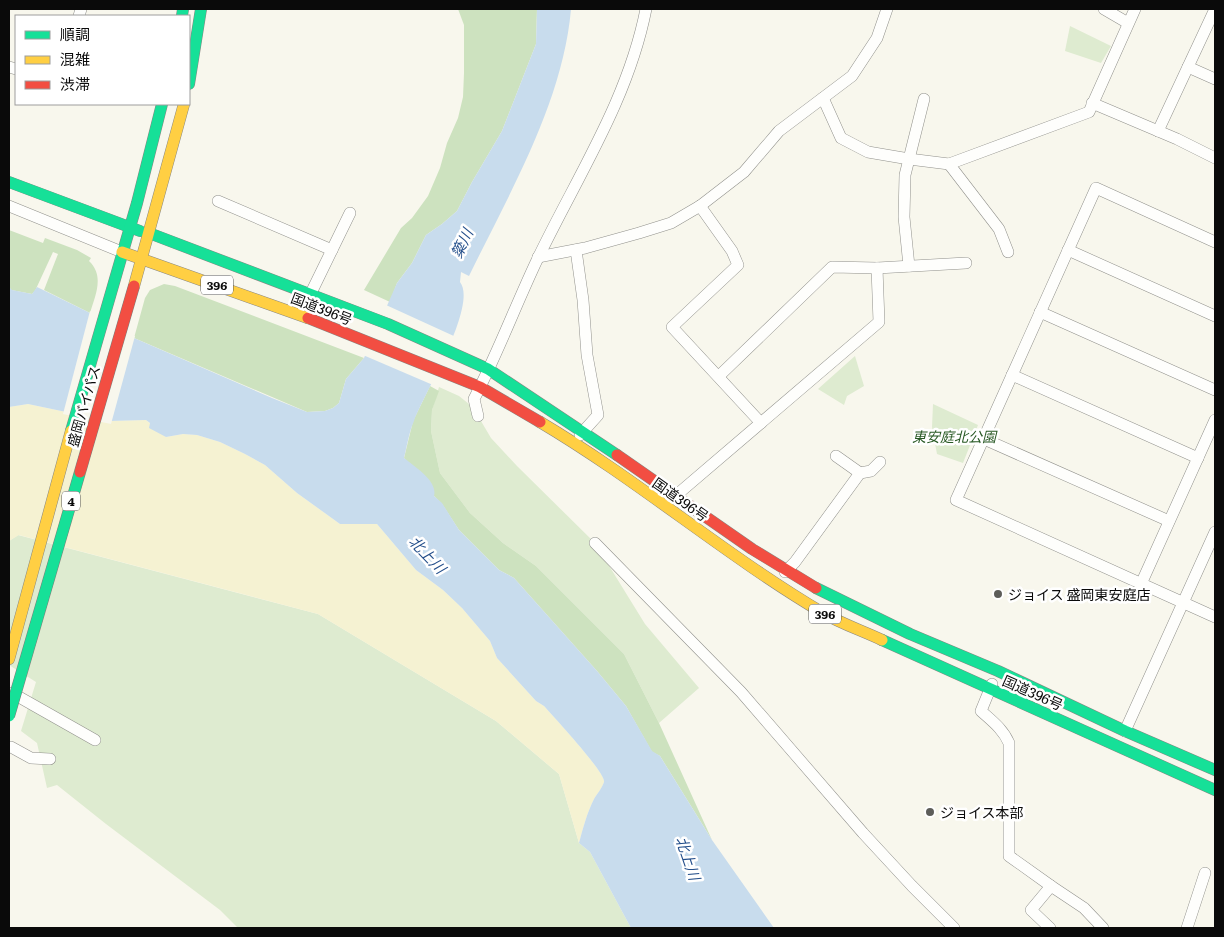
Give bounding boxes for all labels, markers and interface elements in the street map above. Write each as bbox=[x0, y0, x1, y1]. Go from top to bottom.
legend bbox=[15, 15, 190, 105]
text: 順調 bbox=[60, 22, 90, 45]
text: 混雑 bbox=[60, 47, 90, 70]
text: 渋滞 bbox=[60, 72, 90, 95]
water label: 簗川 bbox=[444, 223, 479, 261]
road number: 396 bbox=[201, 276, 233, 294]
street label: 国道396号 bbox=[288, 287, 356, 329]
street label: 盛岡バイパス bbox=[62, 363, 104, 449]
park label: 東安庭北公園 bbox=[912, 426, 998, 446]
street label: 国道396号 bbox=[649, 472, 713, 526]
road number: 4 bbox=[62, 492, 80, 511]
water label: 北上川 bbox=[404, 530, 453, 580]
place label: ジョイス 盛岡東安庭店 bbox=[1008, 584, 1150, 604]
marker: ジョイス 盛岡東安庭店 bbox=[992, 588, 1004, 600]
road number: 396 bbox=[809, 604, 841, 624]
street label: 国道396号 bbox=[999, 670, 1067, 714]
place label: ジョイス本部 bbox=[940, 802, 1024, 822]
marker: ジョイス本部 bbox=[924, 806, 936, 818]
water label: 北上川 bbox=[671, 833, 708, 885]

